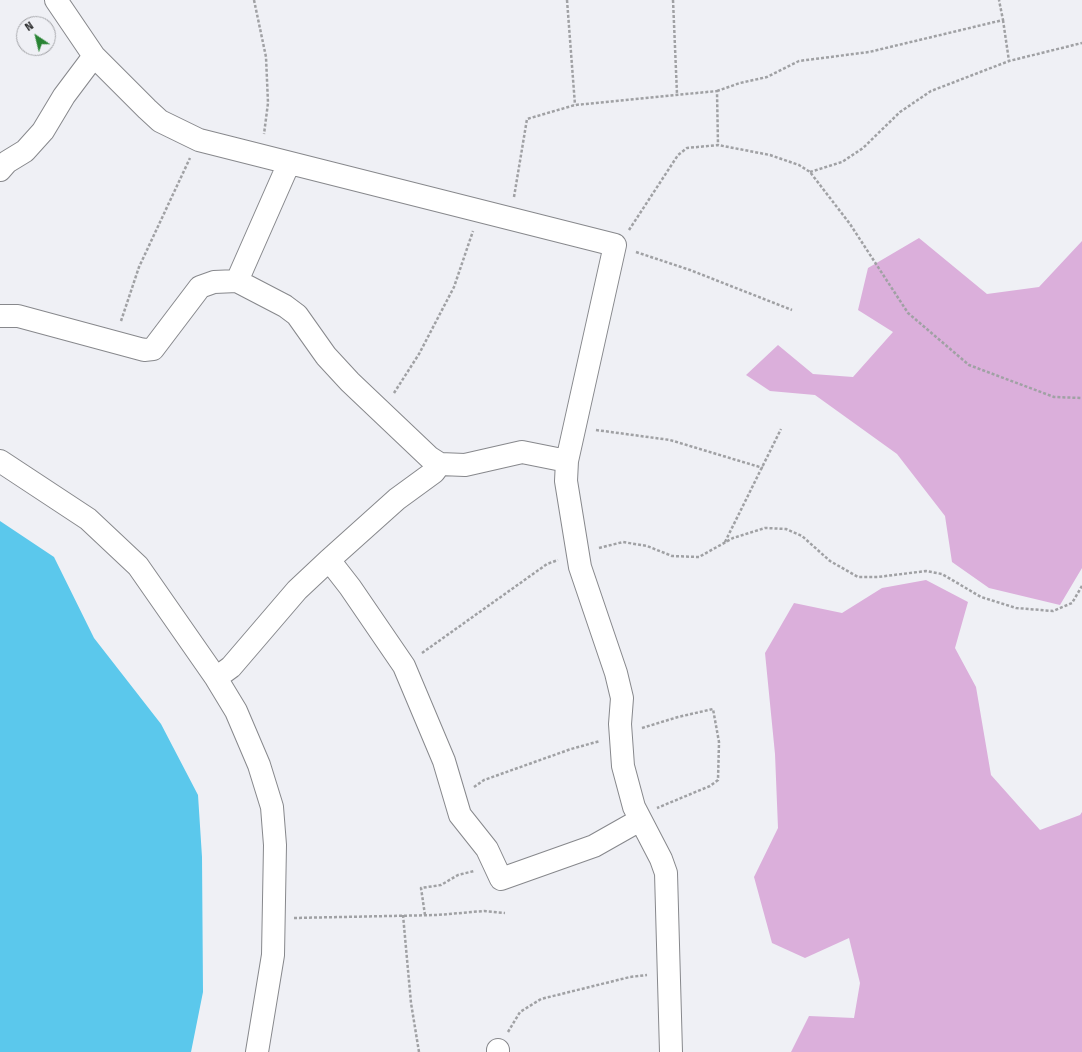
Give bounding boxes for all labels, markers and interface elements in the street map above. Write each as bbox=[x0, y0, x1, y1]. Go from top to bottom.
north arrow bbox=[16, 16, 56, 56]
text: N bbox=[23, 19, 36, 34]

